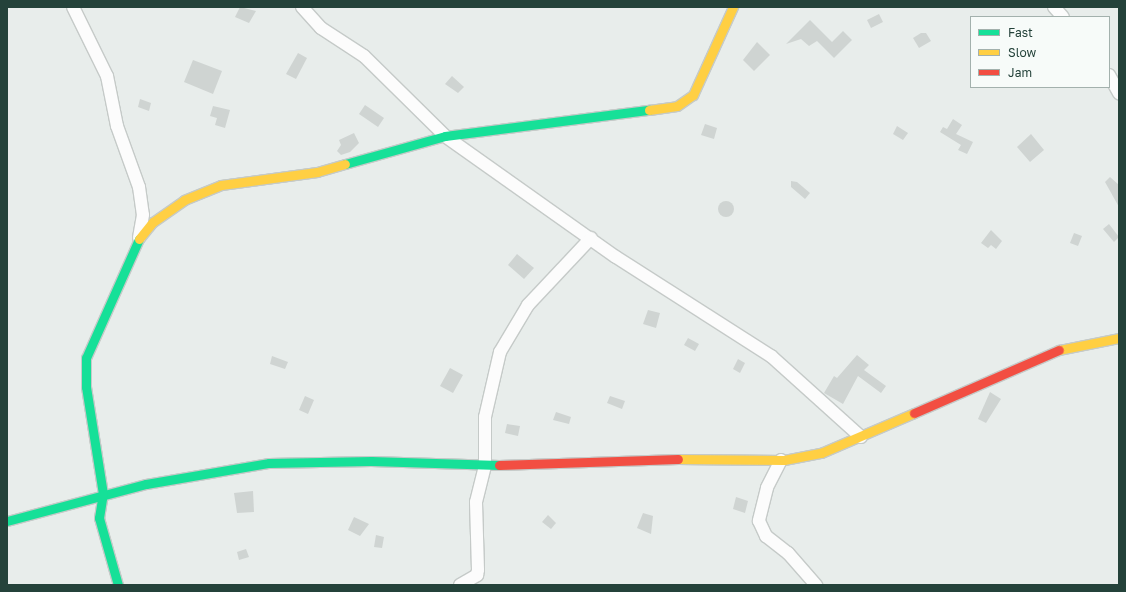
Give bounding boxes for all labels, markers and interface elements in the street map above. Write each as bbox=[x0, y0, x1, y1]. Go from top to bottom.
legend bbox=[970, 16, 1110, 88]
text: Fast bbox=[1008, 25, 1033, 40]
text: Slow bbox=[1008, 45, 1036, 60]
text: Jam bbox=[1008, 65, 1032, 80]

